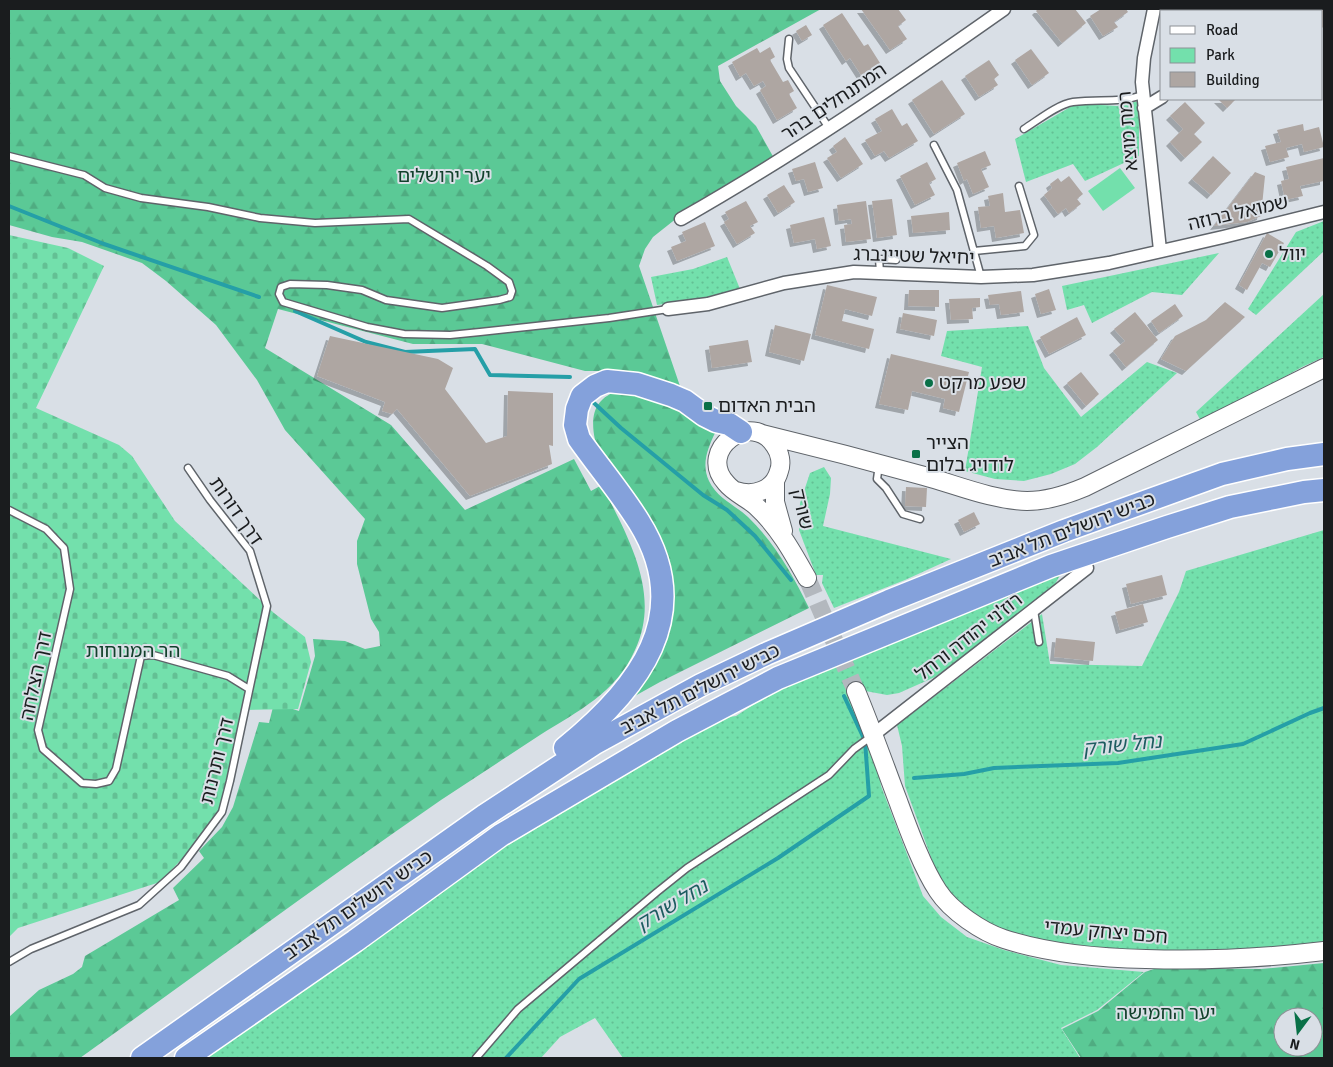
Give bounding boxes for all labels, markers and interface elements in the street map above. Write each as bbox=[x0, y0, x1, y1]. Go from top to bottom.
legend bbox=[1160, 10, 1323, 100]
text: Road bbox=[1206, 21, 1238, 39]
text: Park bbox=[1206, 46, 1235, 64]
street label: המתנחלים בהר bbox=[777, 58, 891, 146]
text: Building bbox=[1206, 71, 1260, 89]
street label: רמת מוצא bbox=[1113, 90, 1143, 172]
park label: יער ירושלים bbox=[397, 164, 491, 188]
street label: שמואל ברוזה bbox=[1185, 190, 1291, 236]
street label: יחיאל שטיינברג bbox=[853, 242, 975, 270]
place label: יוול bbox=[1279, 242, 1306, 266]
marker: יוול bbox=[1263, 248, 1275, 260]
place label: שפע מרקט bbox=[939, 371, 1026, 395]
marker: שפע מרקט bbox=[923, 377, 935, 389]
place label: הבית האדום bbox=[718, 394, 816, 418]
marker: הבית האדום bbox=[702, 400, 714, 412]
place label: הצייר לודויג בלום bbox=[926, 431, 1014, 477]
marker: הצייר לודויג בלום bbox=[910, 448, 922, 460]
street label: דרך דורות bbox=[204, 472, 268, 550]
street label: שורק bbox=[786, 486, 818, 532]
street label: כביש ירושלים תל אביב bbox=[985, 487, 1159, 573]
street label: רוז'ני יהודה ורחל bbox=[911, 588, 1027, 686]
street label: דרך הצלחה bbox=[15, 629, 57, 723]
street label: כביש ירושלים תל אביב bbox=[616, 638, 784, 740]
park label: הר המנוחות bbox=[86, 639, 180, 663]
street label: דרך ותרנות bbox=[195, 715, 239, 807]
water label: נחל שורק bbox=[1081, 728, 1164, 762]
street label: כביש ירושלים תל אביב bbox=[279, 845, 437, 965]
water label: נחל שורק bbox=[632, 873, 714, 936]
street label: חכם יצחק עמדי bbox=[1043, 915, 1169, 949]
park label: יער החמישה bbox=[1116, 1001, 1216, 1025]
north arrow bbox=[1273, 1007, 1323, 1057]
text: N bbox=[1288, 1035, 1302, 1054]

